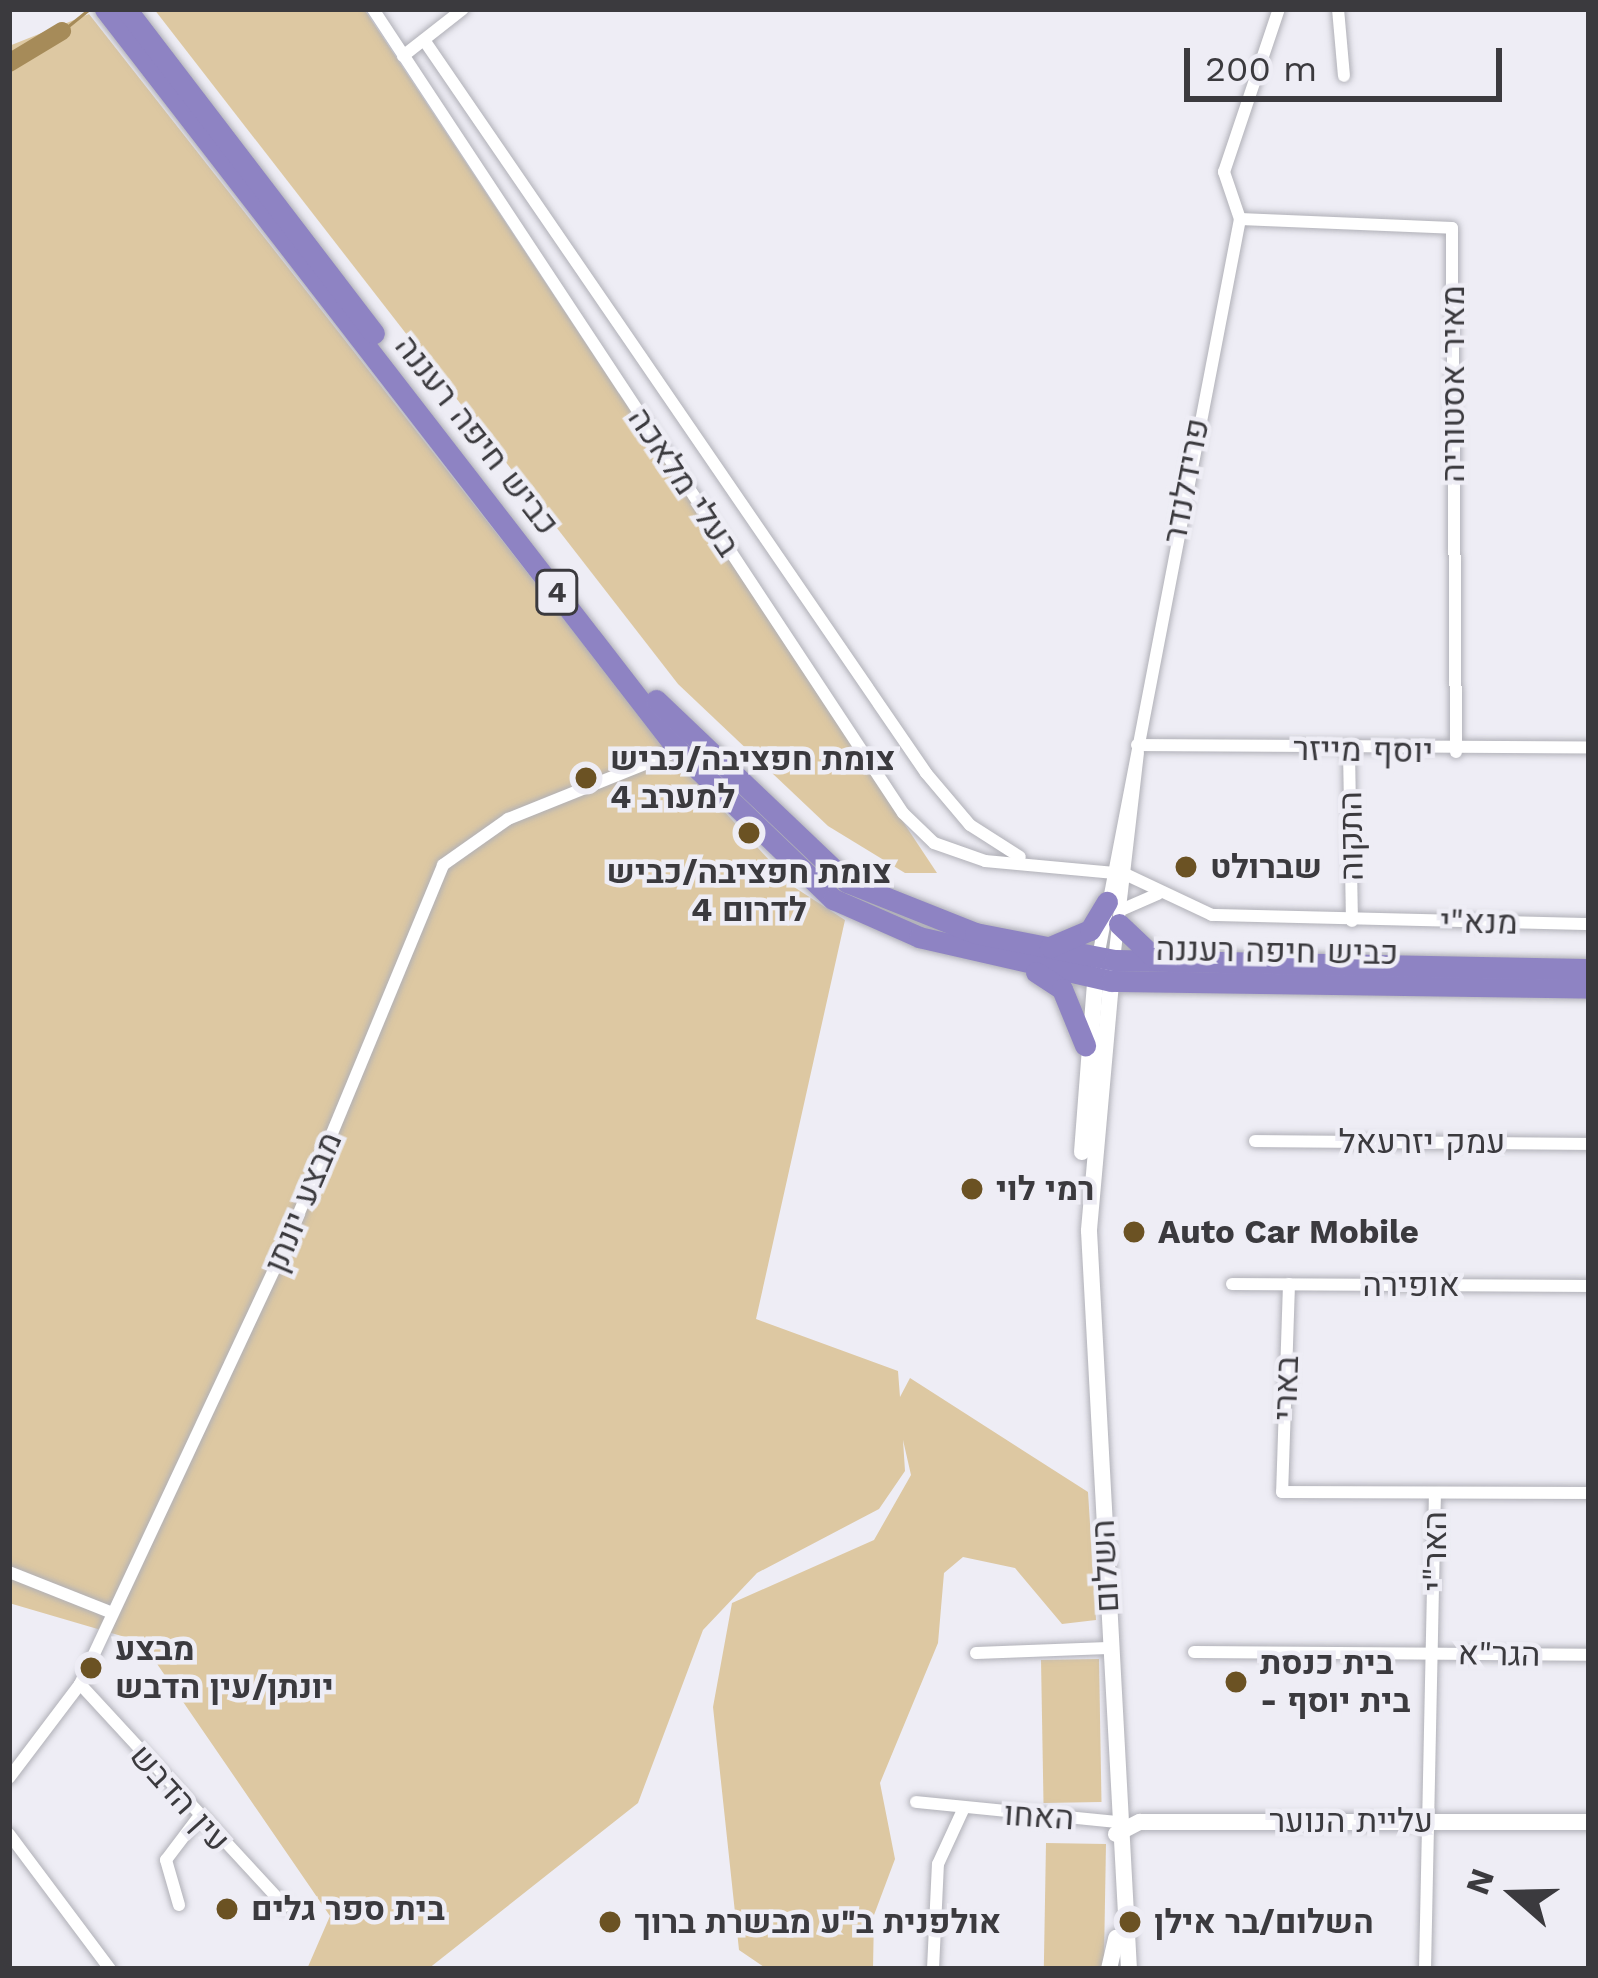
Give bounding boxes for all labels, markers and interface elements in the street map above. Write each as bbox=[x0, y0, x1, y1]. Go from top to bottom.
scale bar bbox=[1190, 24, 1508, 98]
text: 200 m bbox=[1205, 48, 1317, 90]
street label: מאיר אסטוריה bbox=[1433, 285, 1473, 483]
street label: כביש חיפה רעננה bbox=[387, 327, 567, 543]
street label: בעלי מלאכה bbox=[620, 400, 748, 564]
street label: פרידלנדר bbox=[1155, 415, 1217, 547]
road number: 4 bbox=[533, 568, 581, 616]
street label: יוסף מייזר bbox=[1293, 729, 1433, 771]
place label: צומת חפציבה/כביש 4 למערב bbox=[610, 739, 895, 817]
marker: צומת חפציבה/כביש 4 למערב bbox=[573, 765, 599, 791]
street label: התקוה bbox=[1330, 791, 1372, 881]
marker: צומת חפציבה/כביש 4 לדרום bbox=[736, 820, 762, 846]
place label: שברולט bbox=[1210, 847, 1322, 887]
place label: צומת חפציבה/כביש 4 לדרום bbox=[607, 852, 891, 930]
marker: שברולט bbox=[1173, 854, 1199, 880]
street label: מנא"י bbox=[1440, 902, 1518, 942]
street label: כביש חיפה רעננה bbox=[1155, 929, 1399, 973]
street label: עמק יזרעאל bbox=[1339, 1122, 1505, 1162]
street label: מבצע יונתן bbox=[256, 1126, 350, 1278]
place label: רמי לוי bbox=[996, 1169, 1094, 1209]
marker: רמי לוי bbox=[959, 1176, 985, 1202]
place label: Auto Car Mobile bbox=[1158, 1212, 1419, 1252]
marker: Auto Car Mobile bbox=[1121, 1219, 1147, 1245]
street label: אופירה bbox=[1362, 1265, 1460, 1305]
street label: בארי bbox=[1265, 1355, 1307, 1421]
street label: האר"י bbox=[1415, 1511, 1455, 1591]
street label: השלום bbox=[1083, 1518, 1127, 1614]
place label: מבצע יונתן/עין הדבש bbox=[115, 1629, 334, 1707]
street label: הגר"א bbox=[1457, 1633, 1541, 1675]
place label: בית כנסת - בית יוסף bbox=[1260, 1643, 1410, 1721]
marker: מבצע יונתן/עין הדבש bbox=[78, 1655, 104, 1681]
marker: בית כנסת - בית יוסף bbox=[1223, 1669, 1249, 1695]
street label: עין הדבש bbox=[122, 1736, 238, 1860]
street label: האחו bbox=[1003, 1794, 1075, 1838]
street label: עליית הנוער bbox=[1269, 1801, 1433, 1841]
north arrow bbox=[1454, 1834, 1574, 1954]
text: N bbox=[1457, 1863, 1502, 1900]
place label: בית ספר גלים bbox=[251, 1889, 445, 1929]
marker: בית ספר גלים bbox=[214, 1896, 240, 1922]
place label: אולפנית ב"ע מבשרת ברוך bbox=[634, 1902, 1001, 1942]
place label: השלום/בר אילן bbox=[1154, 1902, 1374, 1942]
marker: אולפנית ב"ע מבשרת ברוך bbox=[597, 1909, 623, 1935]
marker: השלום/בר אילן bbox=[1117, 1909, 1143, 1935]

